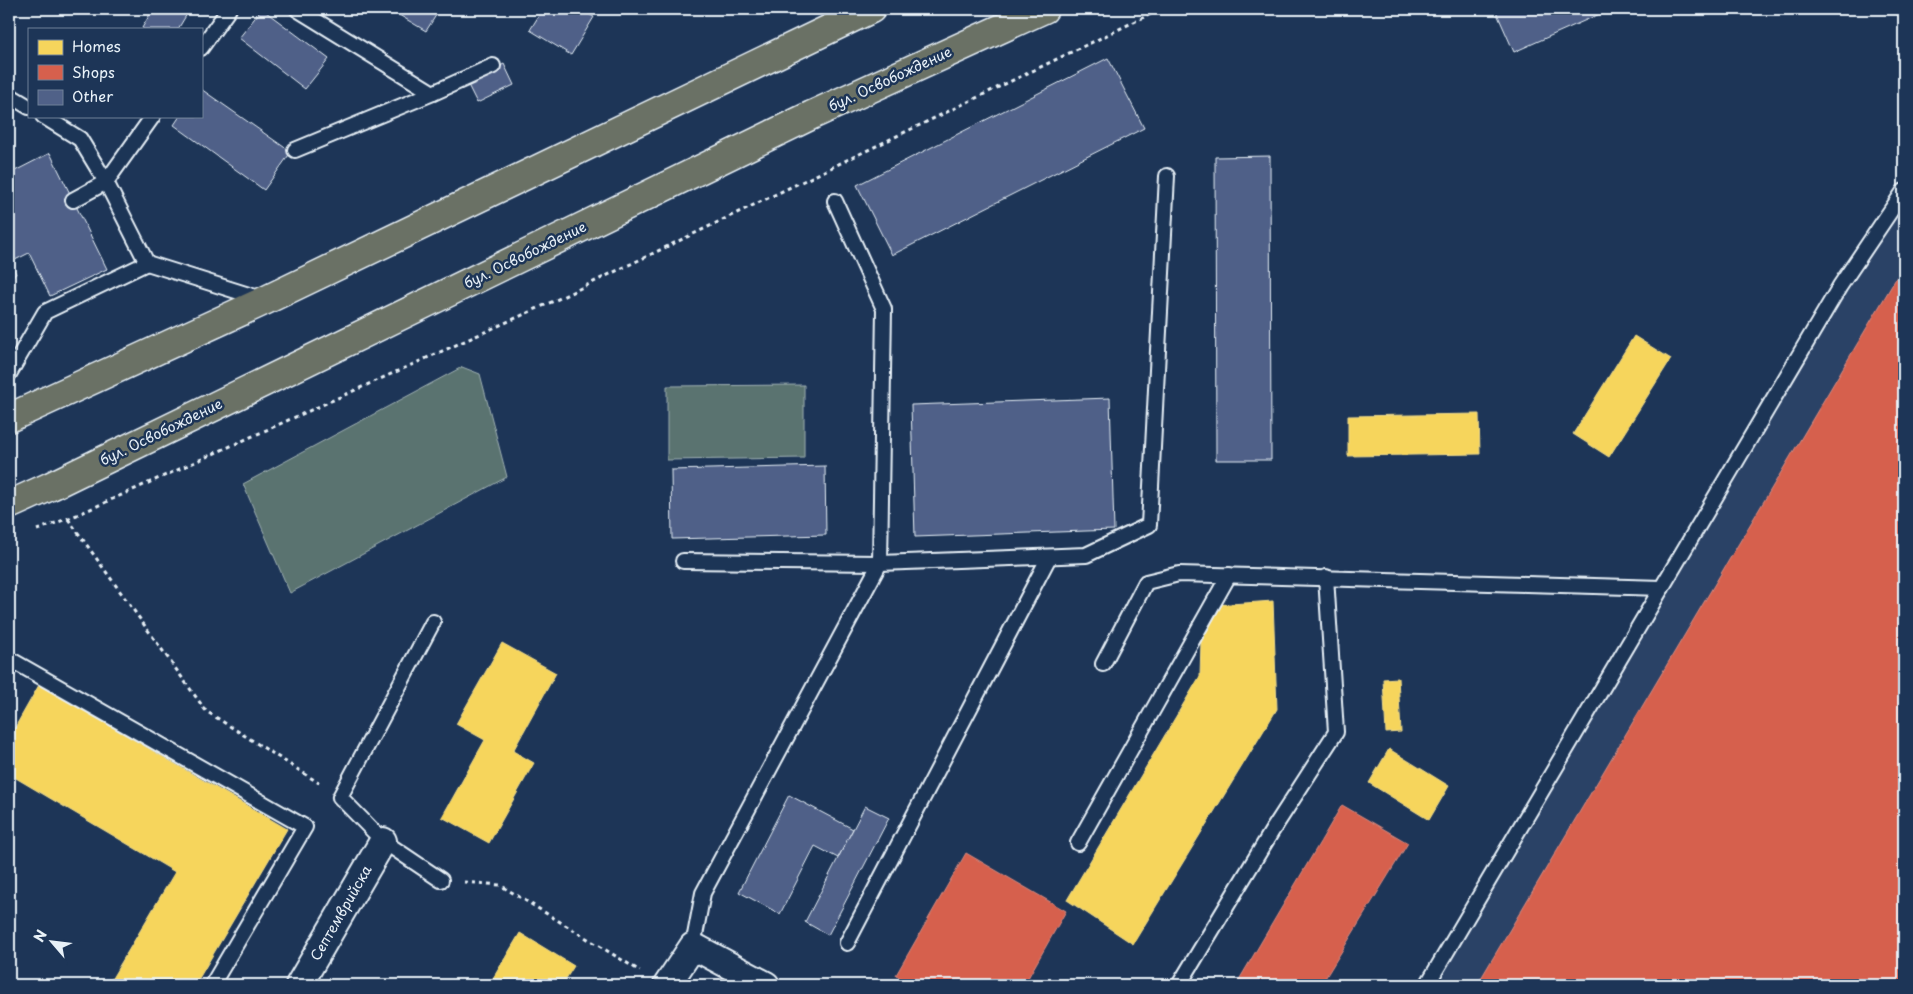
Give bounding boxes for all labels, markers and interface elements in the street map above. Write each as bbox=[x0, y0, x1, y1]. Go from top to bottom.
legend bbox=[28, 28, 202, 118]
text: Homes bbox=[72, 34, 121, 57]
street label: бул. Освобождение bbox=[825, 41, 955, 116]
text: Shops bbox=[72, 60, 115, 83]
text: Other bbox=[72, 84, 113, 107]
street label: бул. Освобождение bbox=[460, 216, 590, 293]
street label: бул. Освобождение bbox=[96, 393, 226, 470]
street label: Септемврийска bbox=[305, 861, 377, 965]
north arrow bbox=[28, 916, 78, 966]
text: N bbox=[28, 926, 52, 945]

